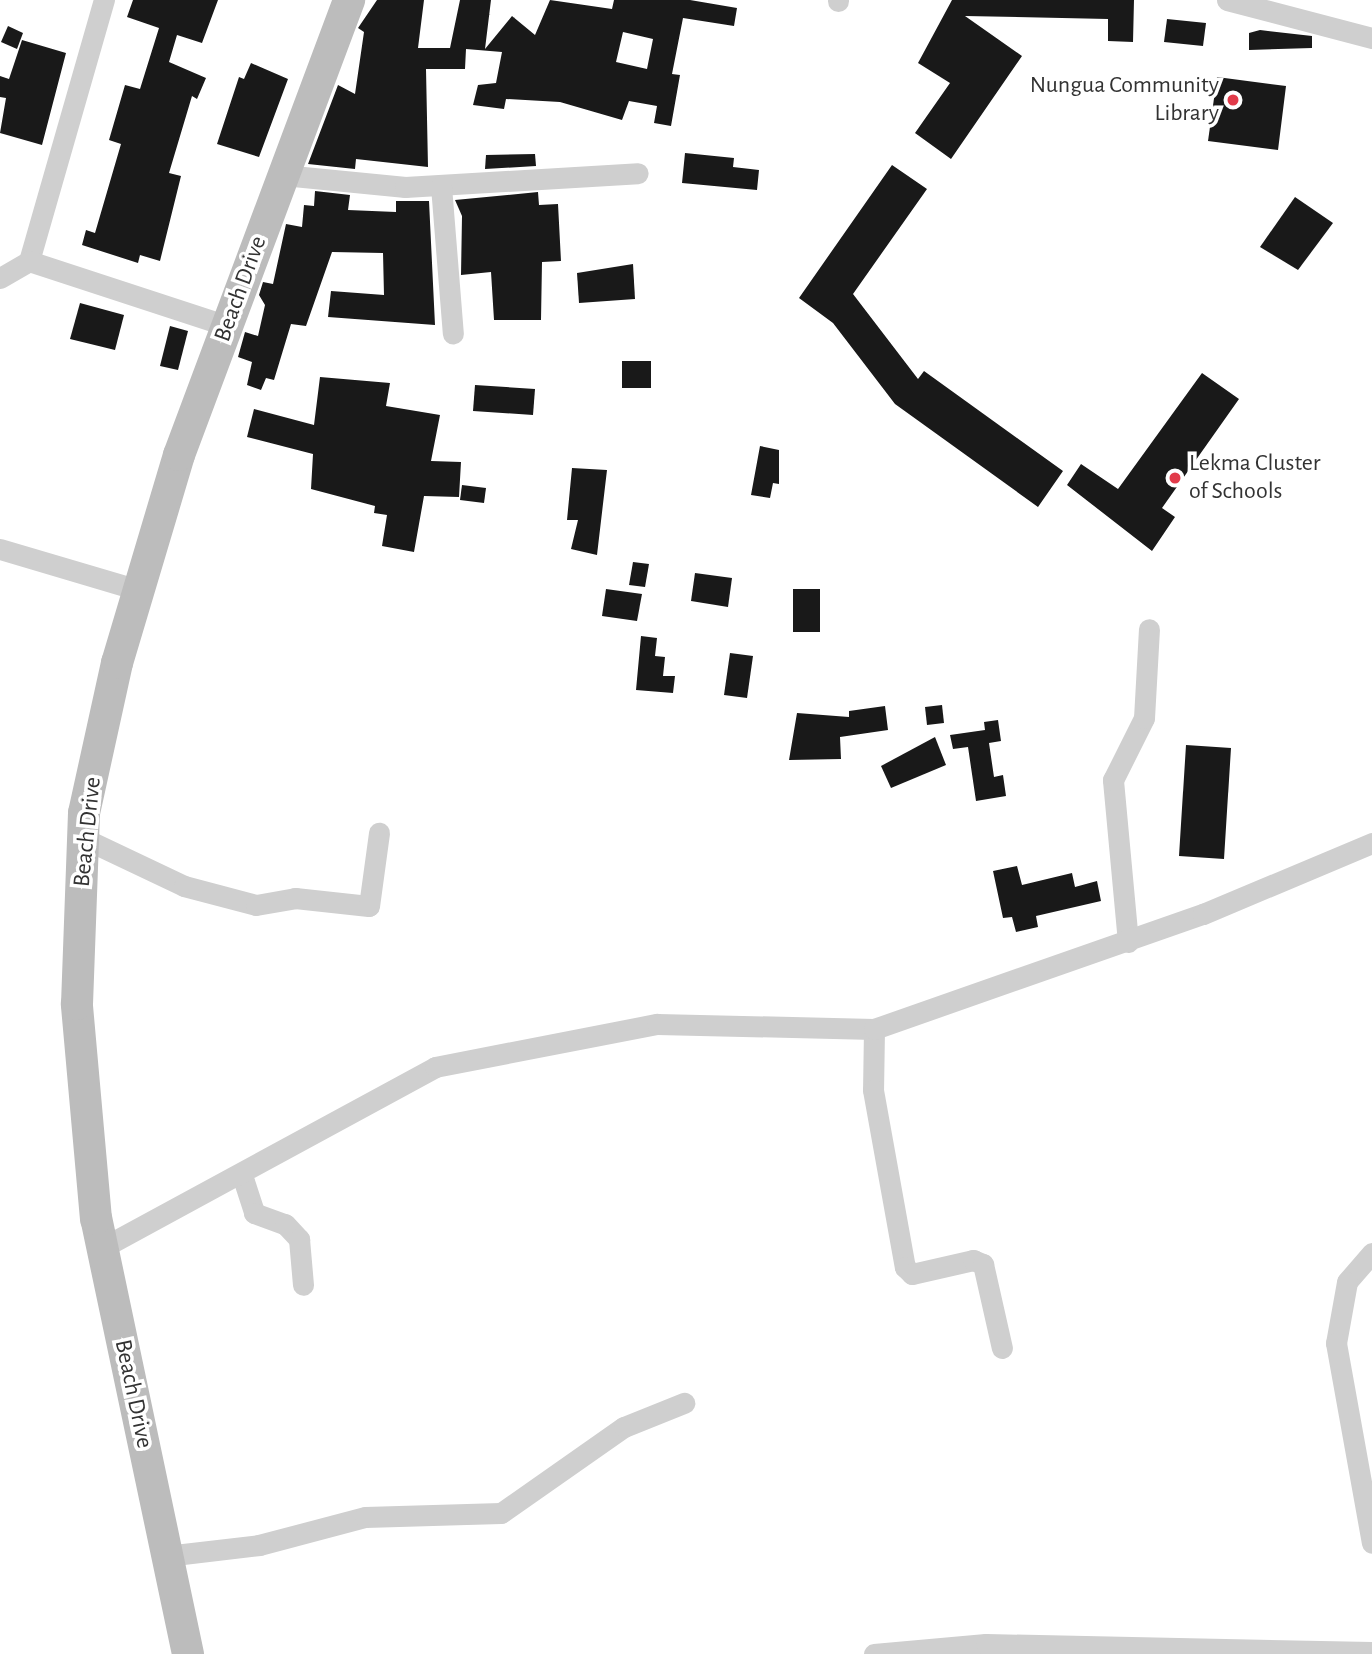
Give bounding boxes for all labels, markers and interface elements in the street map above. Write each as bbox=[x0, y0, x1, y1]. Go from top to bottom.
place label: Nungua Community Library bbox=[1030, 72, 1219, 128]
marker: Nungua Community Library bbox=[1225, 92, 1241, 108]
street label: Beach Drive bbox=[209, 232, 273, 346]
place label: Lekma Cluster of Schools bbox=[1189, 450, 1321, 506]
marker: Lekma Cluster of Schools bbox=[1167, 470, 1183, 486]
street label: Beach Drive bbox=[68, 776, 108, 888]
street label: Beach Drive bbox=[107, 1337, 159, 1451]

